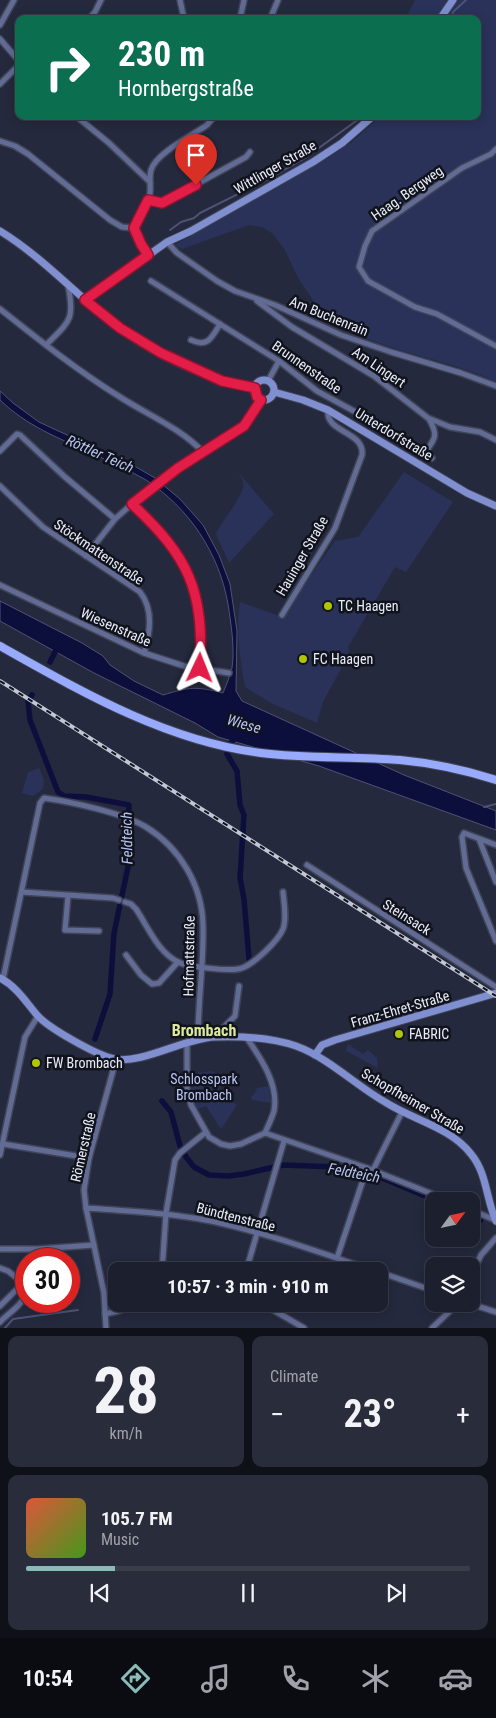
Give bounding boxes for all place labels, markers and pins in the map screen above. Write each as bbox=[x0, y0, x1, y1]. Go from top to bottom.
pin bbox=[175, 134, 217, 185]
place label: TC Haagen bbox=[338, 598, 399, 614]
marker: TC Haagen bbox=[322, 600, 334, 612]
place label: FC Haagen bbox=[313, 651, 373, 667]
marker: FC Haagen bbox=[297, 653, 309, 665]
place label: FABRIC bbox=[409, 1026, 449, 1042]
marker: FABRIC bbox=[393, 1028, 405, 1040]
place label: FW Brombach bbox=[46, 1055, 123, 1071]
marker: FW Brombach bbox=[30, 1057, 42, 1069]

